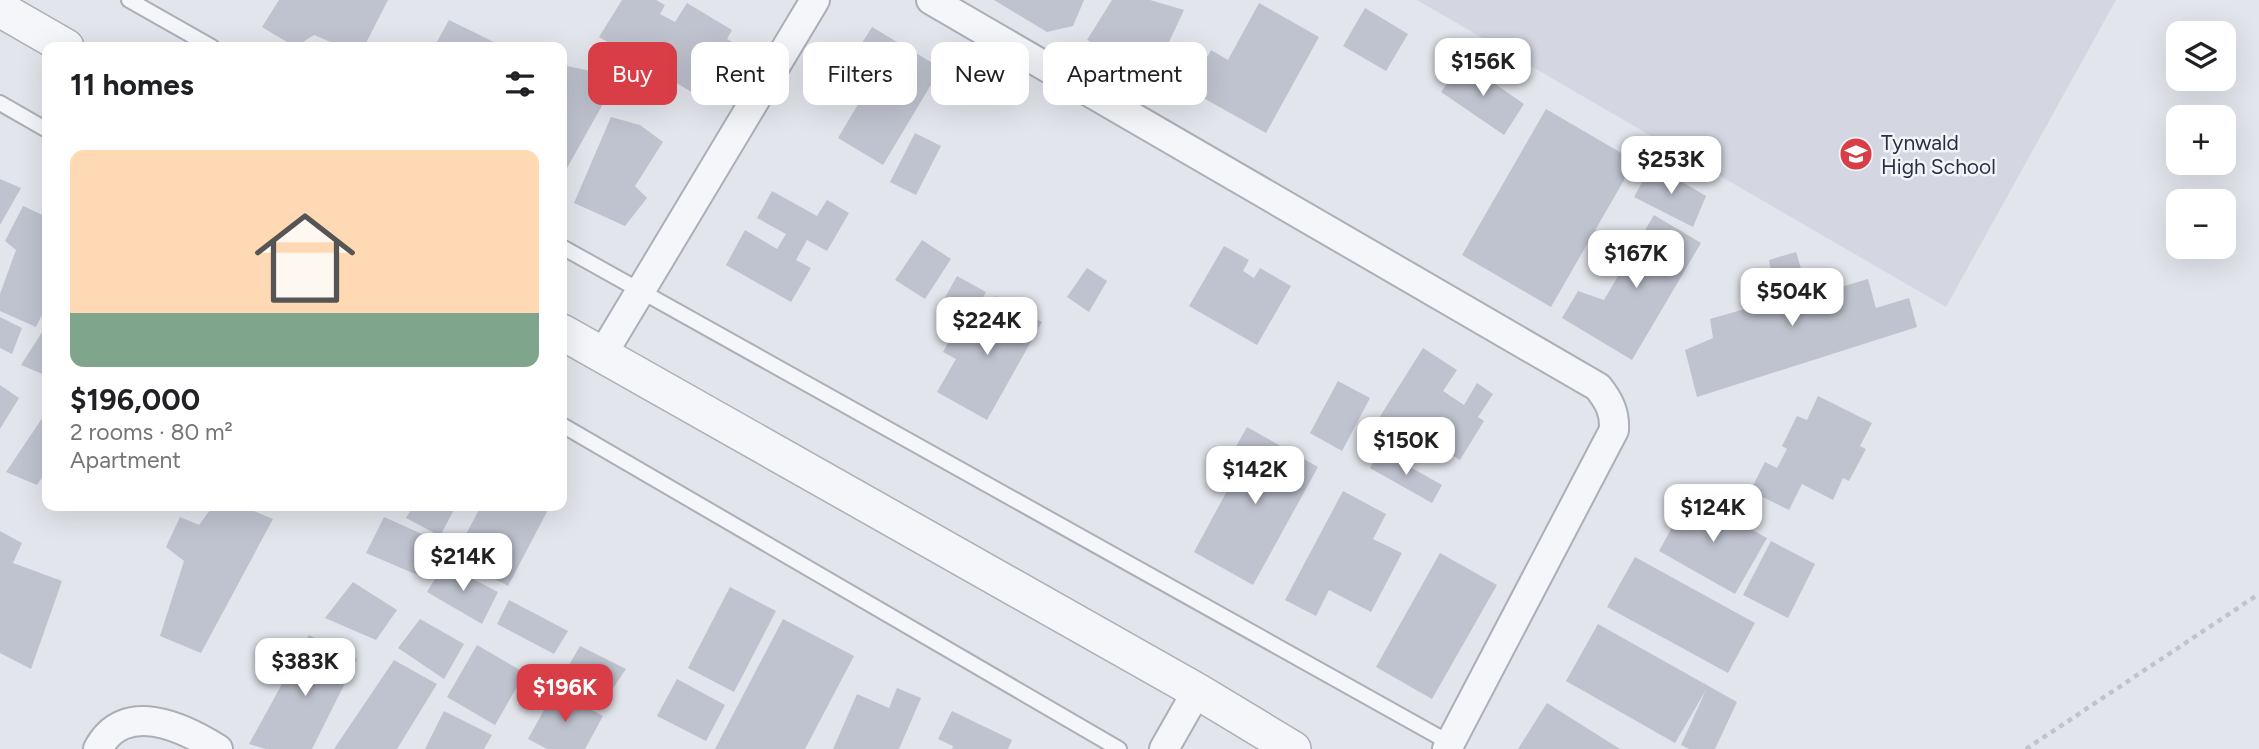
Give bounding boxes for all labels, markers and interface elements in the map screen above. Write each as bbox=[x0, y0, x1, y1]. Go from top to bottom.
map controls bbox=[2166, 21, 2236, 259]
button: layers bbox=[2166, 21, 2236, 91]
pin: $156K bbox=[1434, 38, 1532, 98]
chip: Buy bbox=[588, 42, 677, 105]
chip: Rent bbox=[691, 42, 789, 105]
chip: Filters bbox=[803, 42, 917, 105]
chip: New bbox=[931, 42, 1029, 105]
chip: Apartment bbox=[1043, 42, 1207, 105]
text: $156K bbox=[1451, 47, 1515, 75]
icon: filters bbox=[501, 65, 539, 103]
text: 11 homes bbox=[70, 66, 194, 103]
button: + bbox=[2166, 105, 2236, 175]
place label: Tynwald High School bbox=[1881, 130, 1996, 179]
school or university icon: Tynwald High School bbox=[1837, 135, 1875, 173]
pin: $253K bbox=[1622, 136, 1720, 196]
text: $253K bbox=[1637, 145, 1705, 173]
button: − bbox=[2166, 189, 2236, 259]
icon: home bbox=[242, 195, 368, 321]
pin: $167K bbox=[1587, 230, 1685, 290]
text: $167K bbox=[1604, 239, 1668, 267]
pin: $504K bbox=[1743, 268, 1841, 328]
text: $504K bbox=[1757, 277, 1827, 305]
pin: $224K bbox=[938, 298, 1036, 357]
text: $224K bbox=[952, 306, 1022, 334]
text: $196,000 bbox=[70, 381, 200, 418]
text: 2 rooms · 80 m² bbox=[70, 418, 233, 446]
pin: $150K bbox=[1357, 418, 1455, 477]
text: $150K bbox=[1373, 426, 1439, 454]
text: Apartment bbox=[70, 446, 181, 474]
pin: $142K bbox=[1206, 447, 1304, 506]
text: $142K bbox=[1222, 455, 1288, 483]
pin: $124K bbox=[1664, 484, 1762, 544]
text: $124K bbox=[1680, 493, 1746, 521]
pin: $214K bbox=[414, 534, 512, 593]
text: $214K bbox=[430, 542, 496, 570]
pin: $383K bbox=[256, 638, 354, 698]
text: $383K bbox=[271, 647, 339, 675]
pin: $196K bbox=[516, 664, 614, 724]
text: $196K bbox=[533, 673, 597, 701]

